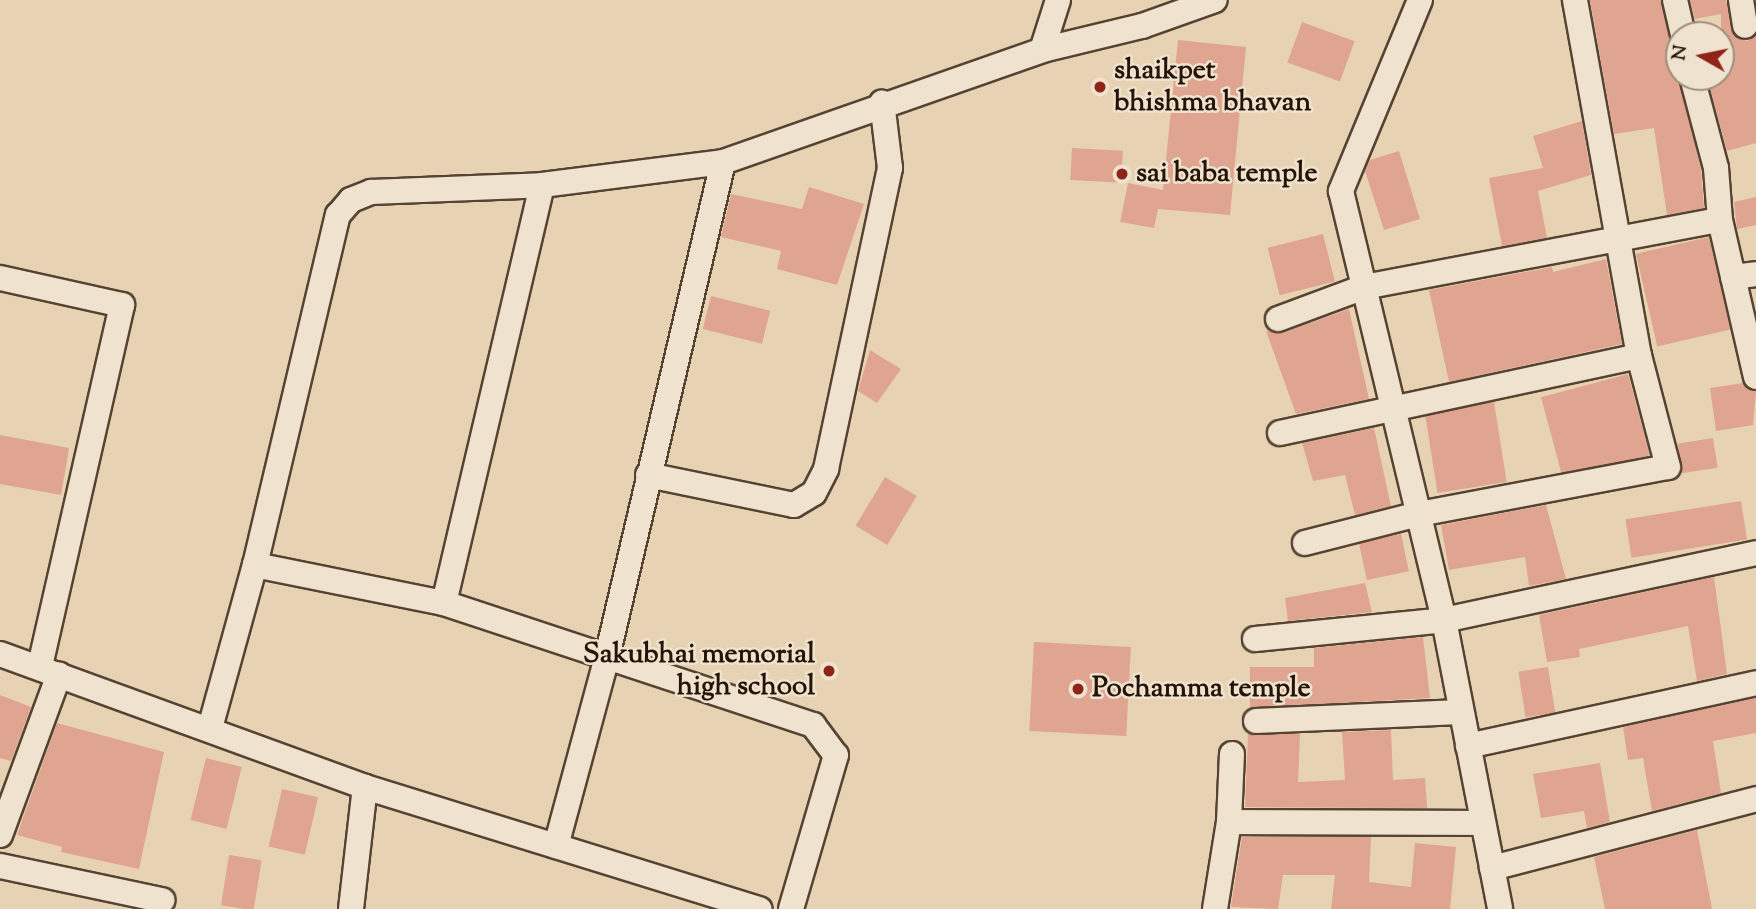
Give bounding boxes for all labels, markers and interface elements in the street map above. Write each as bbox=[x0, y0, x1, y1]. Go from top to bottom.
north arrow bbox=[1665, 21, 1735, 91]
text: N bbox=[1666, 43, 1695, 63]
place label: shaikpet bhishma bhavan bbox=[1114, 54, 1311, 120]
marker: shaikpet bhishma bhavan bbox=[1092, 79, 1108, 95]
place label: sai baba temple bbox=[1136, 157, 1317, 191]
marker: sai baba temple bbox=[1114, 166, 1130, 182]
place label: Sakubhai memorial high school bbox=[583, 638, 815, 704]
marker: Sakubhai memorial high school bbox=[821, 663, 837, 679]
place label: Pochamma temple bbox=[1092, 672, 1310, 706]
marker: Pochamma temple bbox=[1070, 681, 1086, 697]

